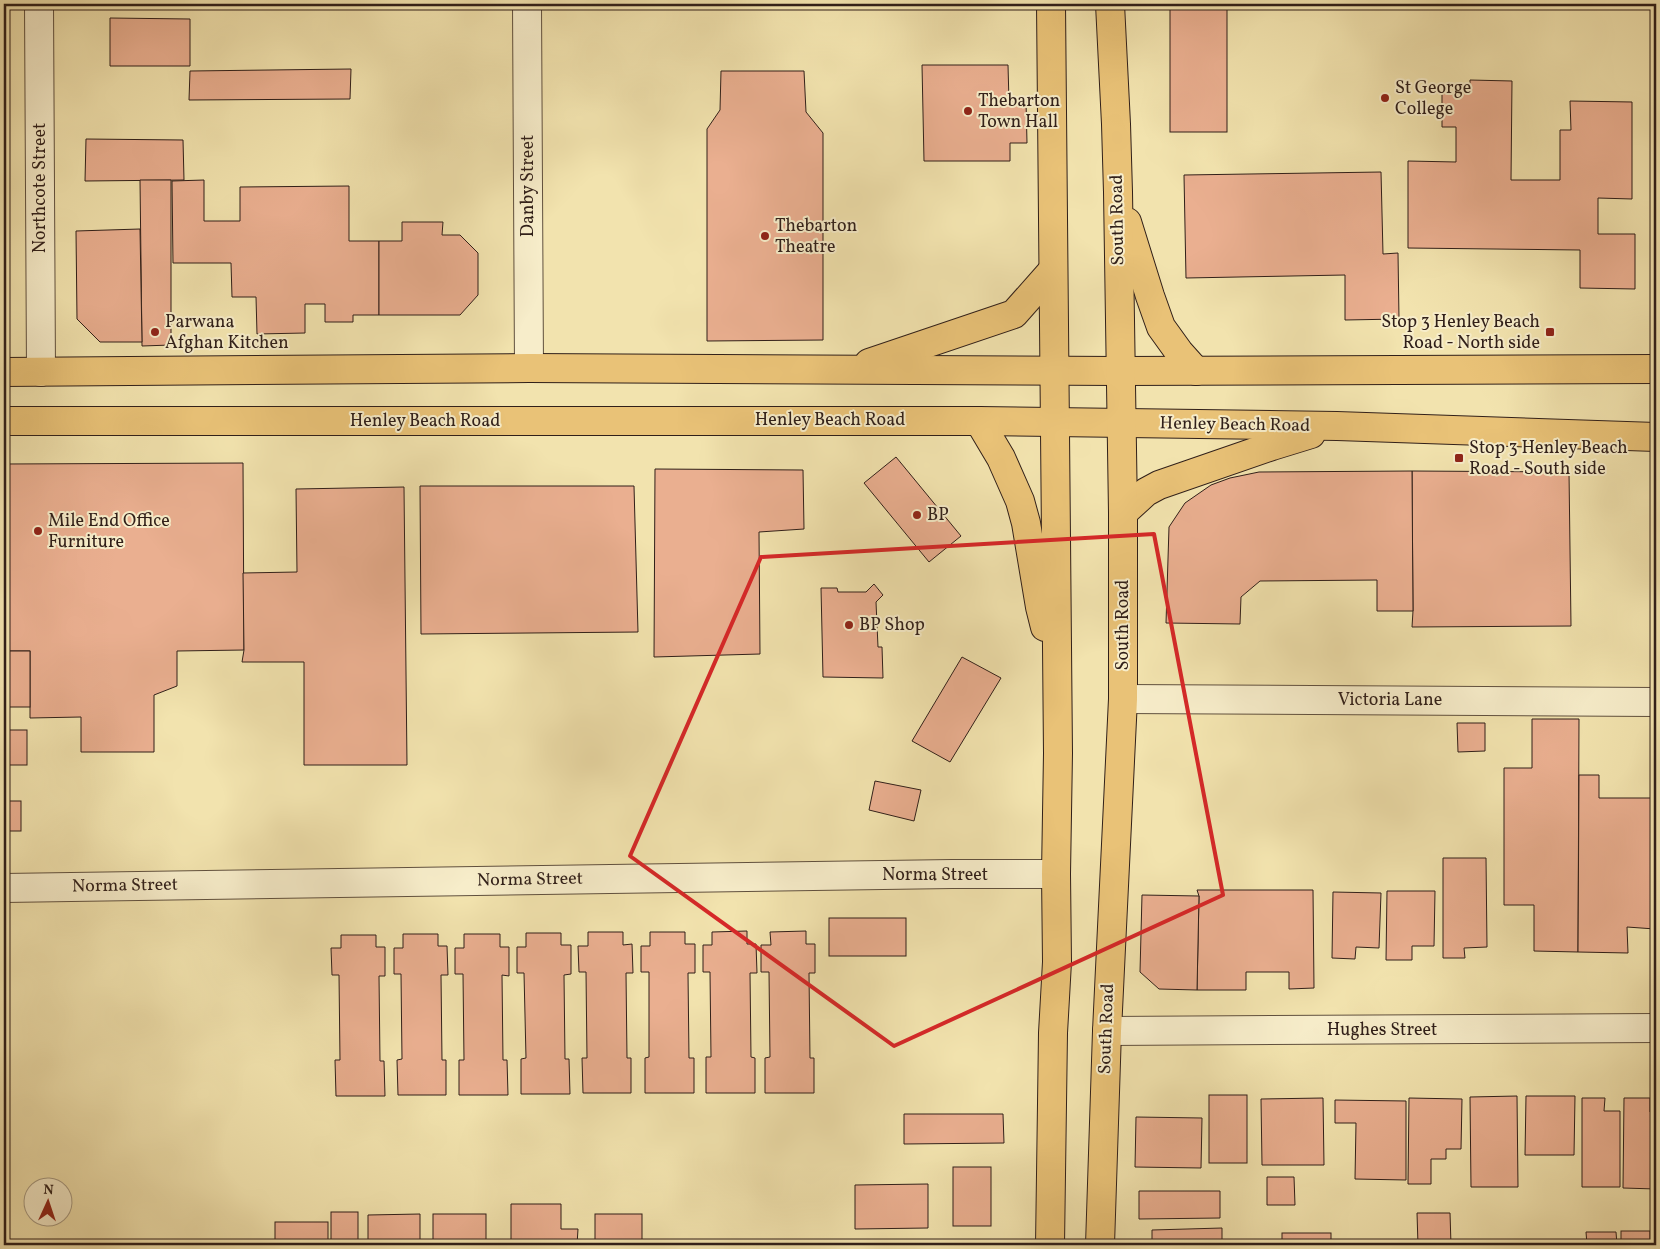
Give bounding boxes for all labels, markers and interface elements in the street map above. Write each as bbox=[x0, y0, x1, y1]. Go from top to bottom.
place label: St George College bbox=[1395, 76, 1471, 122]
place label: Thebarton Town Hall bbox=[978, 89, 1060, 135]
marker: St George College bbox=[1379, 92, 1391, 104]
marker: Thebarton Town Hall bbox=[962, 105, 974, 117]
street label: Northcote Street bbox=[28, 123, 53, 253]
street label: Danby Street bbox=[516, 135, 541, 237]
street label: South Road bbox=[1105, 174, 1131, 266]
place label: Thebarton Theatre bbox=[775, 214, 857, 260]
marker: Thebarton Theatre bbox=[759, 230, 771, 242]
place label: Parwana Afghan Kitchen bbox=[165, 310, 289, 356]
place label: Stop 3 Henley Beach Road - North side bbox=[1381, 310, 1540, 356]
marker: Parwana Afghan Kitchen bbox=[149, 326, 161, 338]
marker: Stop 3 Henley Beach Road - North side bbox=[1544, 326, 1556, 338]
street label: Henley Beach Road bbox=[755, 408, 905, 433]
street label: Henley Beach Road bbox=[350, 409, 500, 434]
street label: Henley Beach Road bbox=[1159, 411, 1311, 439]
place label: Stop 3 Henley Beach Road - South side bbox=[1469, 436, 1628, 482]
marker: Stop 3 Henley Beach Road - South side bbox=[1453, 452, 1465, 464]
place label: BP bbox=[927, 503, 949, 528]
place label: Mile End Office Furniture bbox=[48, 509, 170, 555]
marker: BP bbox=[911, 509, 923, 521]
marker: Mile End Office Furniture bbox=[32, 525, 44, 537]
street label: South Road bbox=[1111, 580, 1136, 670]
place label: BP Shop bbox=[859, 613, 925, 638]
marker: BP Shop bbox=[843, 619, 855, 631]
street label: Victoria Lane bbox=[1338, 688, 1442, 713]
street label: Norma Street bbox=[882, 863, 988, 888]
street label: Norma Street bbox=[477, 867, 583, 893]
street label: Norma Street bbox=[72, 873, 178, 899]
street label: South Road bbox=[1093, 983, 1121, 1075]
street label: Hughes Street bbox=[1327, 1018, 1437, 1043]
north arrow bbox=[22, 1176, 72, 1226]
text: N bbox=[43, 1181, 54, 1200]

